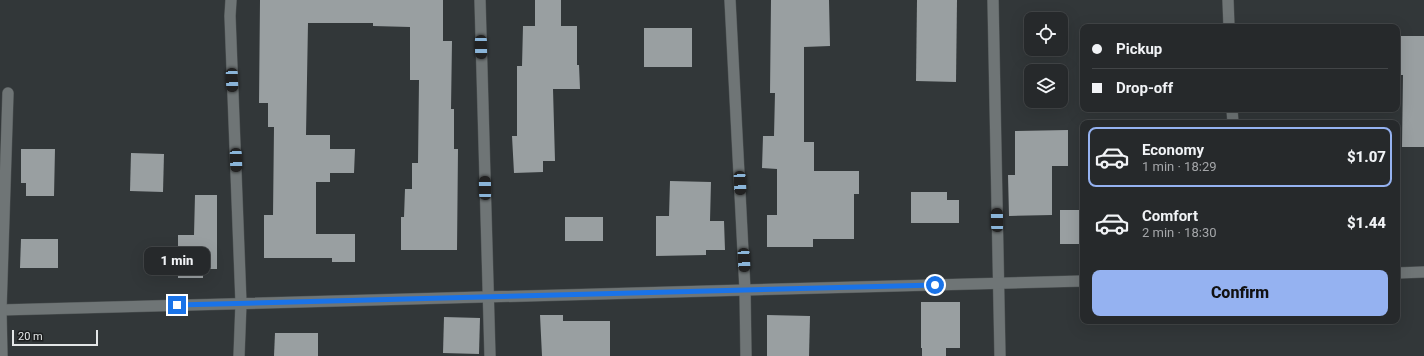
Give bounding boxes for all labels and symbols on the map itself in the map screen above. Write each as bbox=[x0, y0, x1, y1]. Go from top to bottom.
car bbox=[475, 35, 487, 59]
car bbox=[226, 68, 238, 92]
car bbox=[230, 148, 242, 172]
car bbox=[733, 171, 747, 195]
car bbox=[479, 176, 491, 200]
car bbox=[991, 208, 1003, 232]
callout: 1 min bbox=[144, 247, 210, 275]
car bbox=[737, 248, 751, 272]
route start bbox=[926, 276, 944, 294]
route end bbox=[168, 296, 186, 314]
scale bar bbox=[12, 328, 98, 347]

